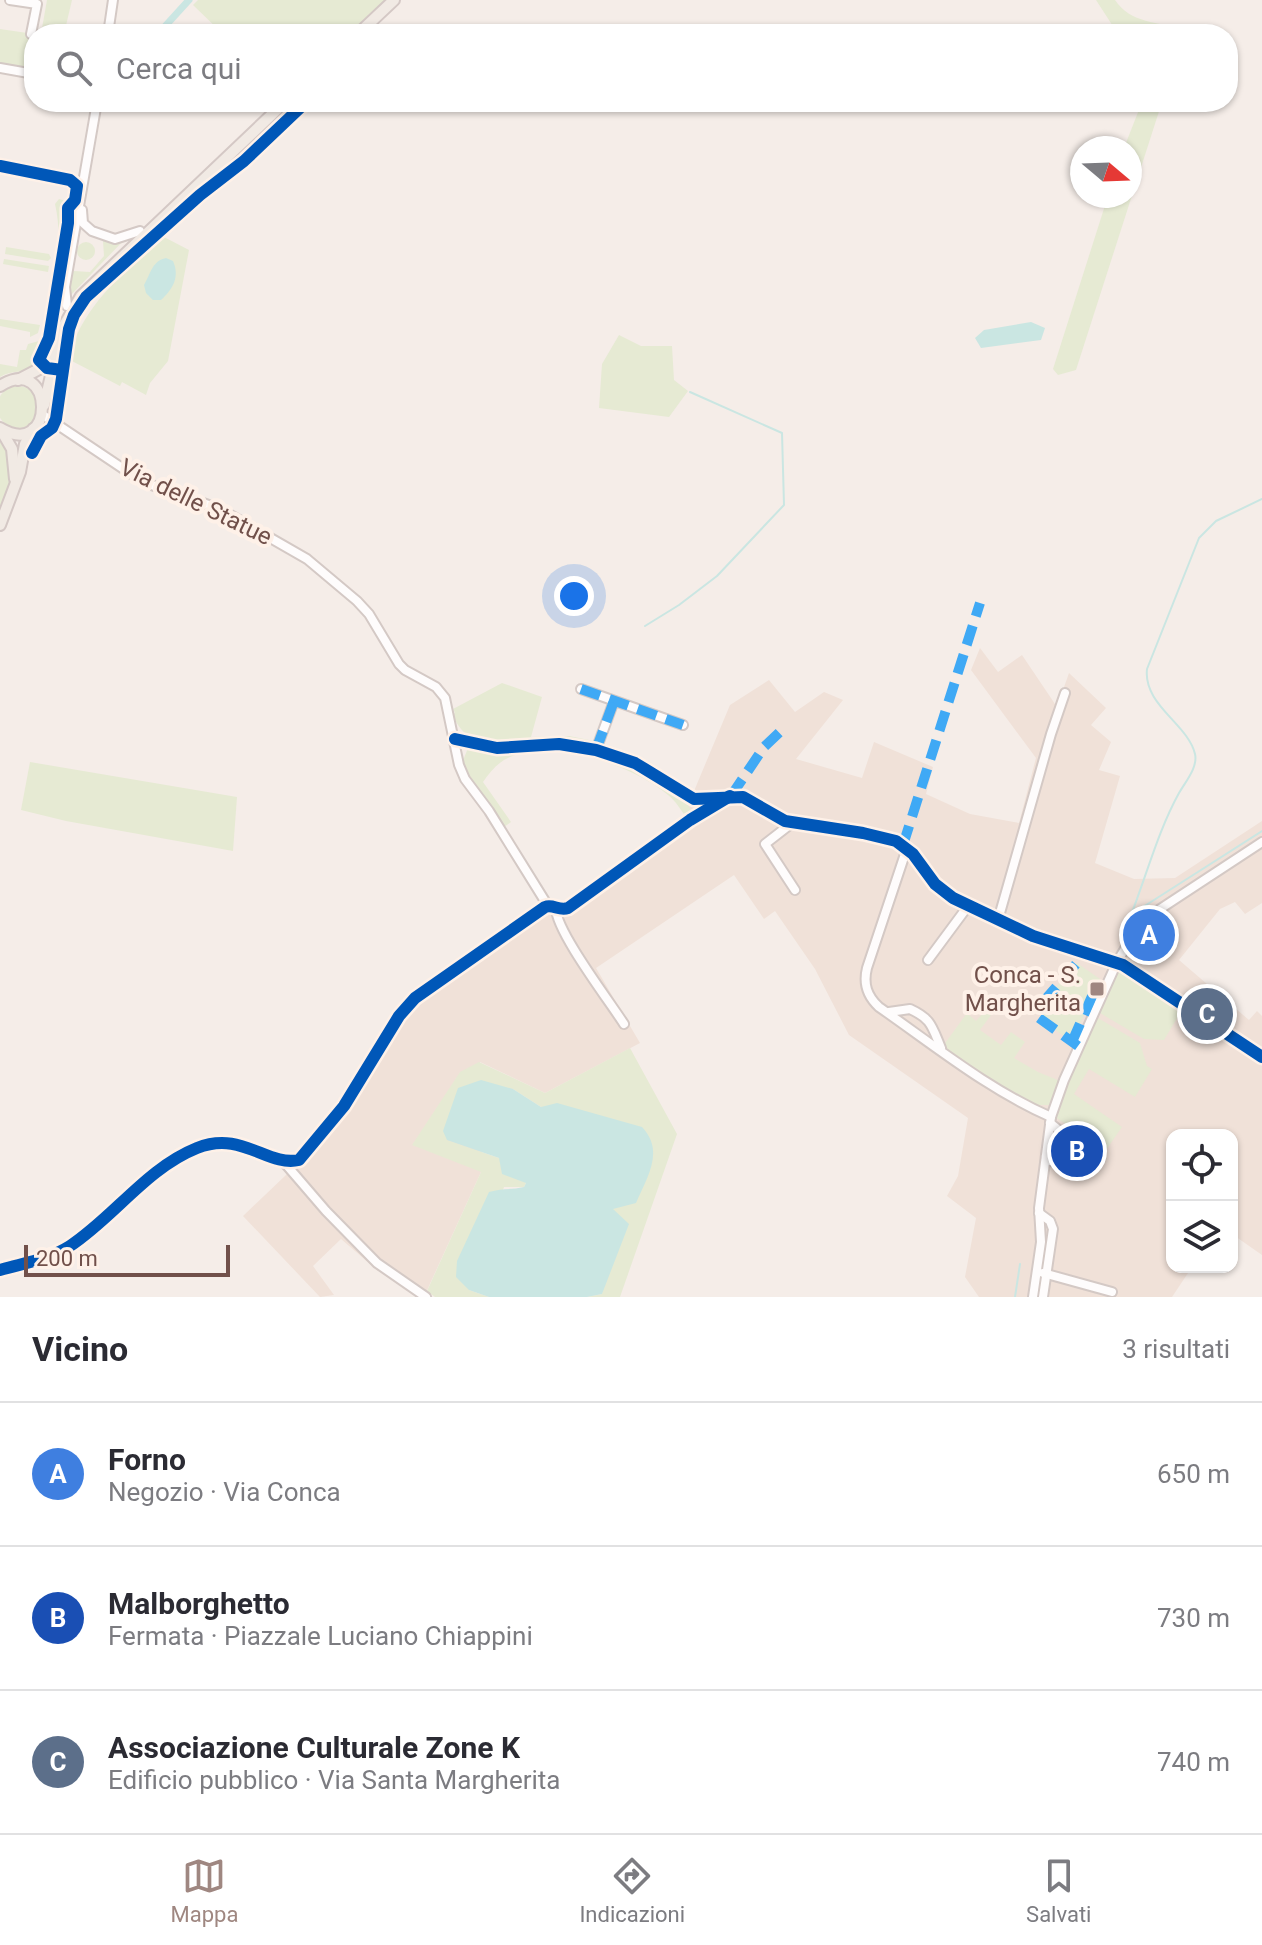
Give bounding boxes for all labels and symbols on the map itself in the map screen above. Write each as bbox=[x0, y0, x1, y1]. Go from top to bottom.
north arrow bbox=[1070, 136, 1142, 208]
street label: Via delle Statue bbox=[115, 453, 277, 551]
your location bbox=[554, 576, 594, 616]
pin: A bbox=[1123, 905, 1175, 965]
place label: Conca - S. Margherita bbox=[965, 961, 1081, 1017]
marker: Conca - S. Margherita bbox=[1088, 980, 1106, 998]
pin: C bbox=[1181, 984, 1233, 1044]
pin: B bbox=[1051, 1121, 1103, 1181]
scale bar bbox=[24, 1241, 230, 1277]

